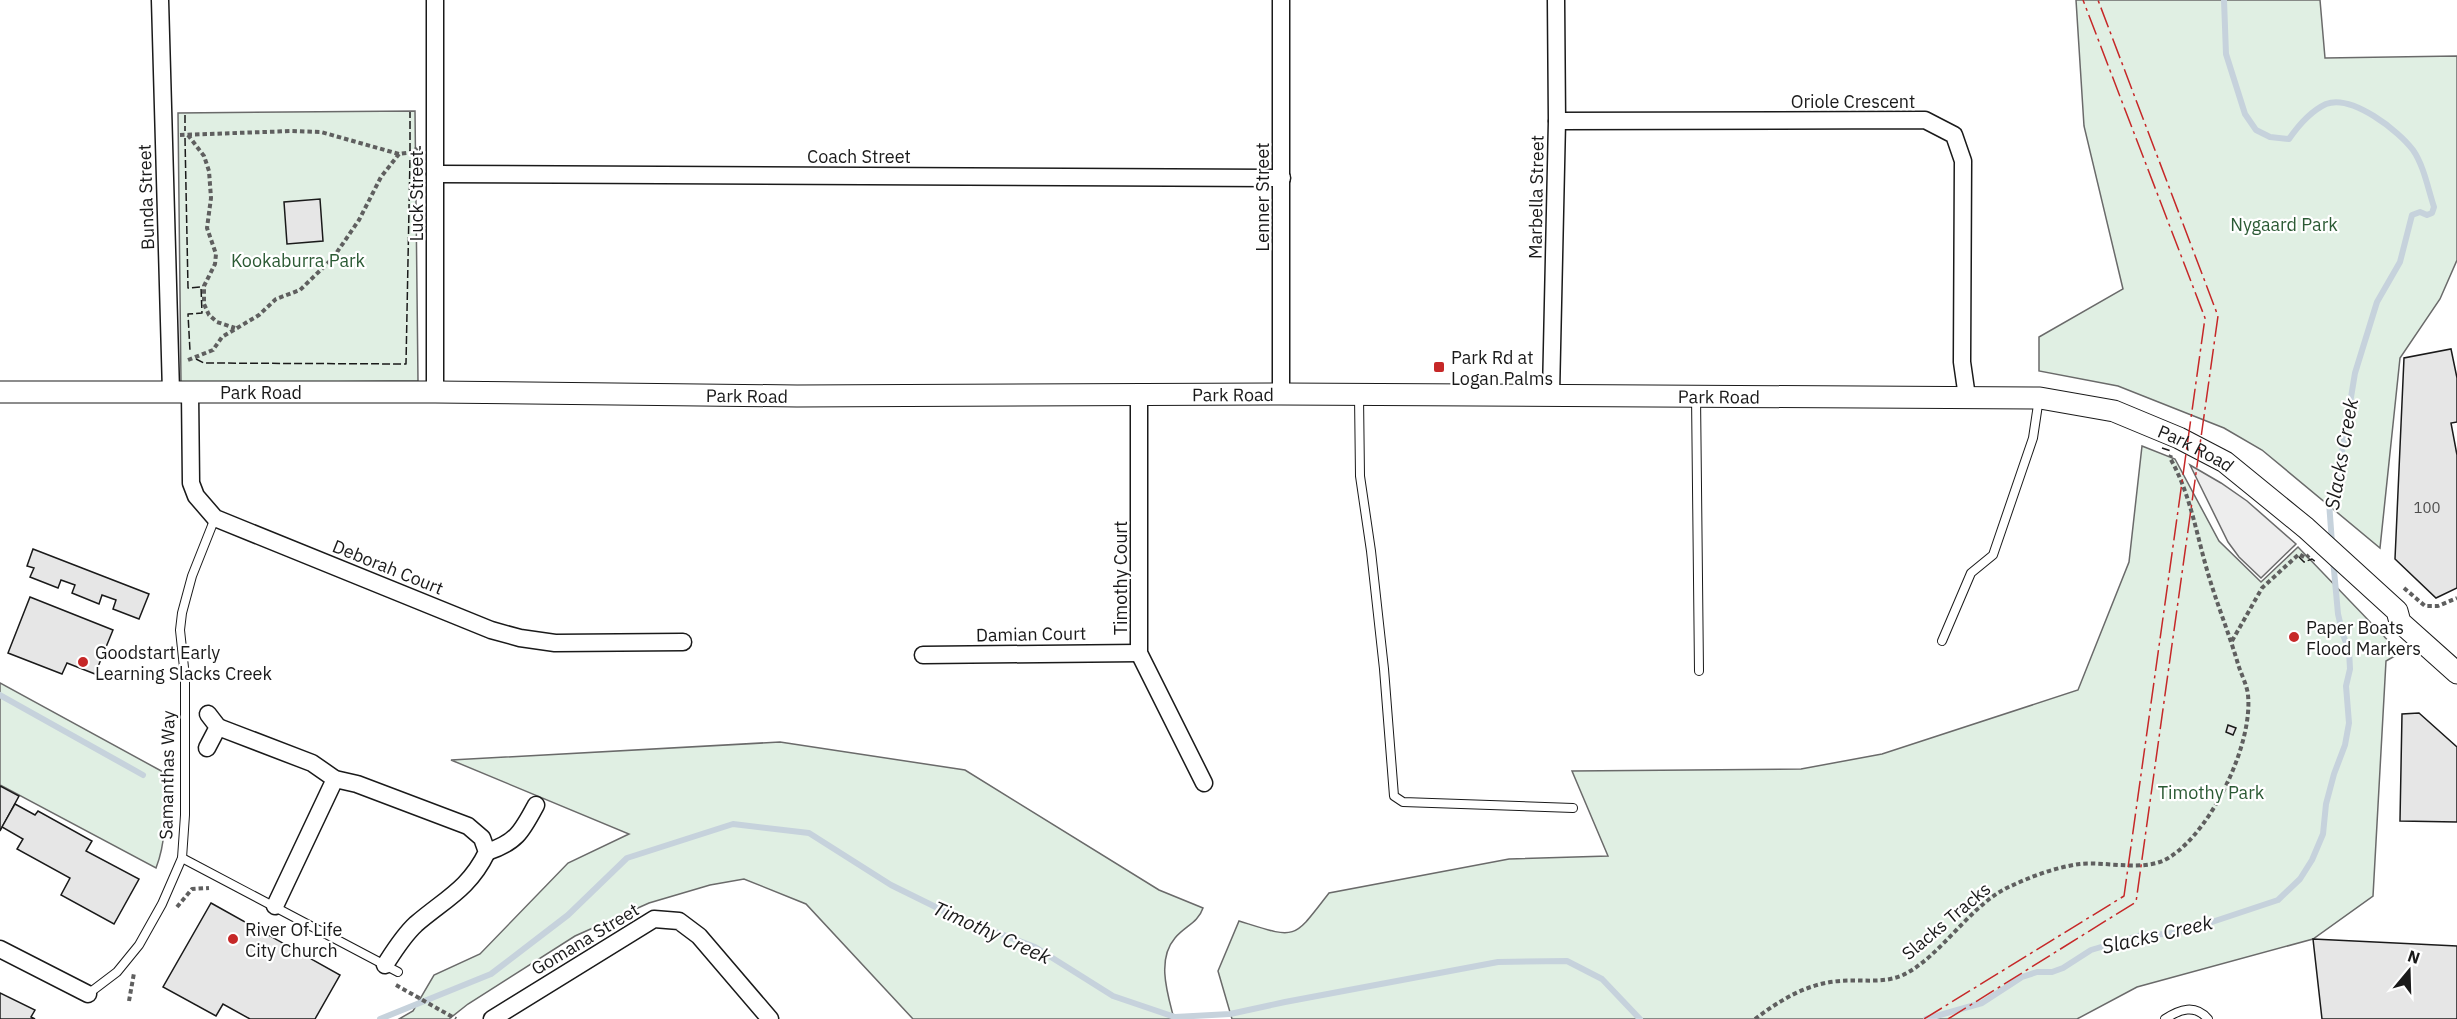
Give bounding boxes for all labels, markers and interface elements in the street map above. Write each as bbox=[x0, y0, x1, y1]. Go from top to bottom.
street label: Oriole Crescent bbox=[1791, 90, 1915, 113]
street label: Marbella Street bbox=[1523, 135, 1549, 259]
street label: Lenner Street bbox=[1251, 142, 1274, 252]
street label: Bunda Street bbox=[133, 144, 159, 250]
street label: Coach Street bbox=[807, 145, 911, 168]
street label: Luck Street bbox=[405, 150, 428, 242]
park label: Nygaard Park bbox=[2230, 213, 2338, 236]
park label: Kookaburra Park bbox=[231, 249, 366, 272]
place label: Park Rd at Logan Palms bbox=[1451, 346, 1553, 390]
marker: Park Rd at Logan Palms bbox=[1432, 360, 1446, 374]
street label: Park Road bbox=[220, 381, 302, 404]
street label: Park Road bbox=[706, 383, 788, 407]
street label: Park Road bbox=[1192, 383, 1274, 406]
street label: Park Road bbox=[1678, 385, 1760, 408]
water label: Slacks Creek bbox=[2318, 396, 2364, 512]
street label: Park Road bbox=[2155, 419, 2239, 476]
house number: 100 bbox=[2413, 498, 2441, 517]
street label: Timothy Court bbox=[1109, 521, 1132, 635]
street label: Deborah Court bbox=[329, 534, 447, 600]
place label: Paper Boats Flood Markers bbox=[2306, 616, 2421, 660]
street label: Damian Court bbox=[976, 622, 1086, 646]
marker: Paper Boats Flood Markers bbox=[2287, 630, 2301, 644]
place label: Goodstart Early Learning Slacks Creek bbox=[95, 641, 272, 685]
marker: Goodstart Early Learning Slacks Creek bbox=[76, 655, 90, 669]
street label: Samanthas Way bbox=[154, 710, 180, 840]
park label: Timothy Park bbox=[2158, 781, 2265, 804]
street label: Slacks Tracks bbox=[1897, 877, 1995, 965]
water label: Timothy Creek bbox=[929, 894, 1056, 970]
street label: Gomana Street bbox=[527, 898, 643, 980]
water label: Slacks Creek bbox=[2099, 908, 2216, 960]
place label: River Of Life City Church bbox=[245, 918, 343, 962]
marker: River Of Life City Church bbox=[226, 932, 240, 946]
north arrow bbox=[2379, 941, 2439, 1001]
text: N bbox=[2405, 945, 2423, 968]

